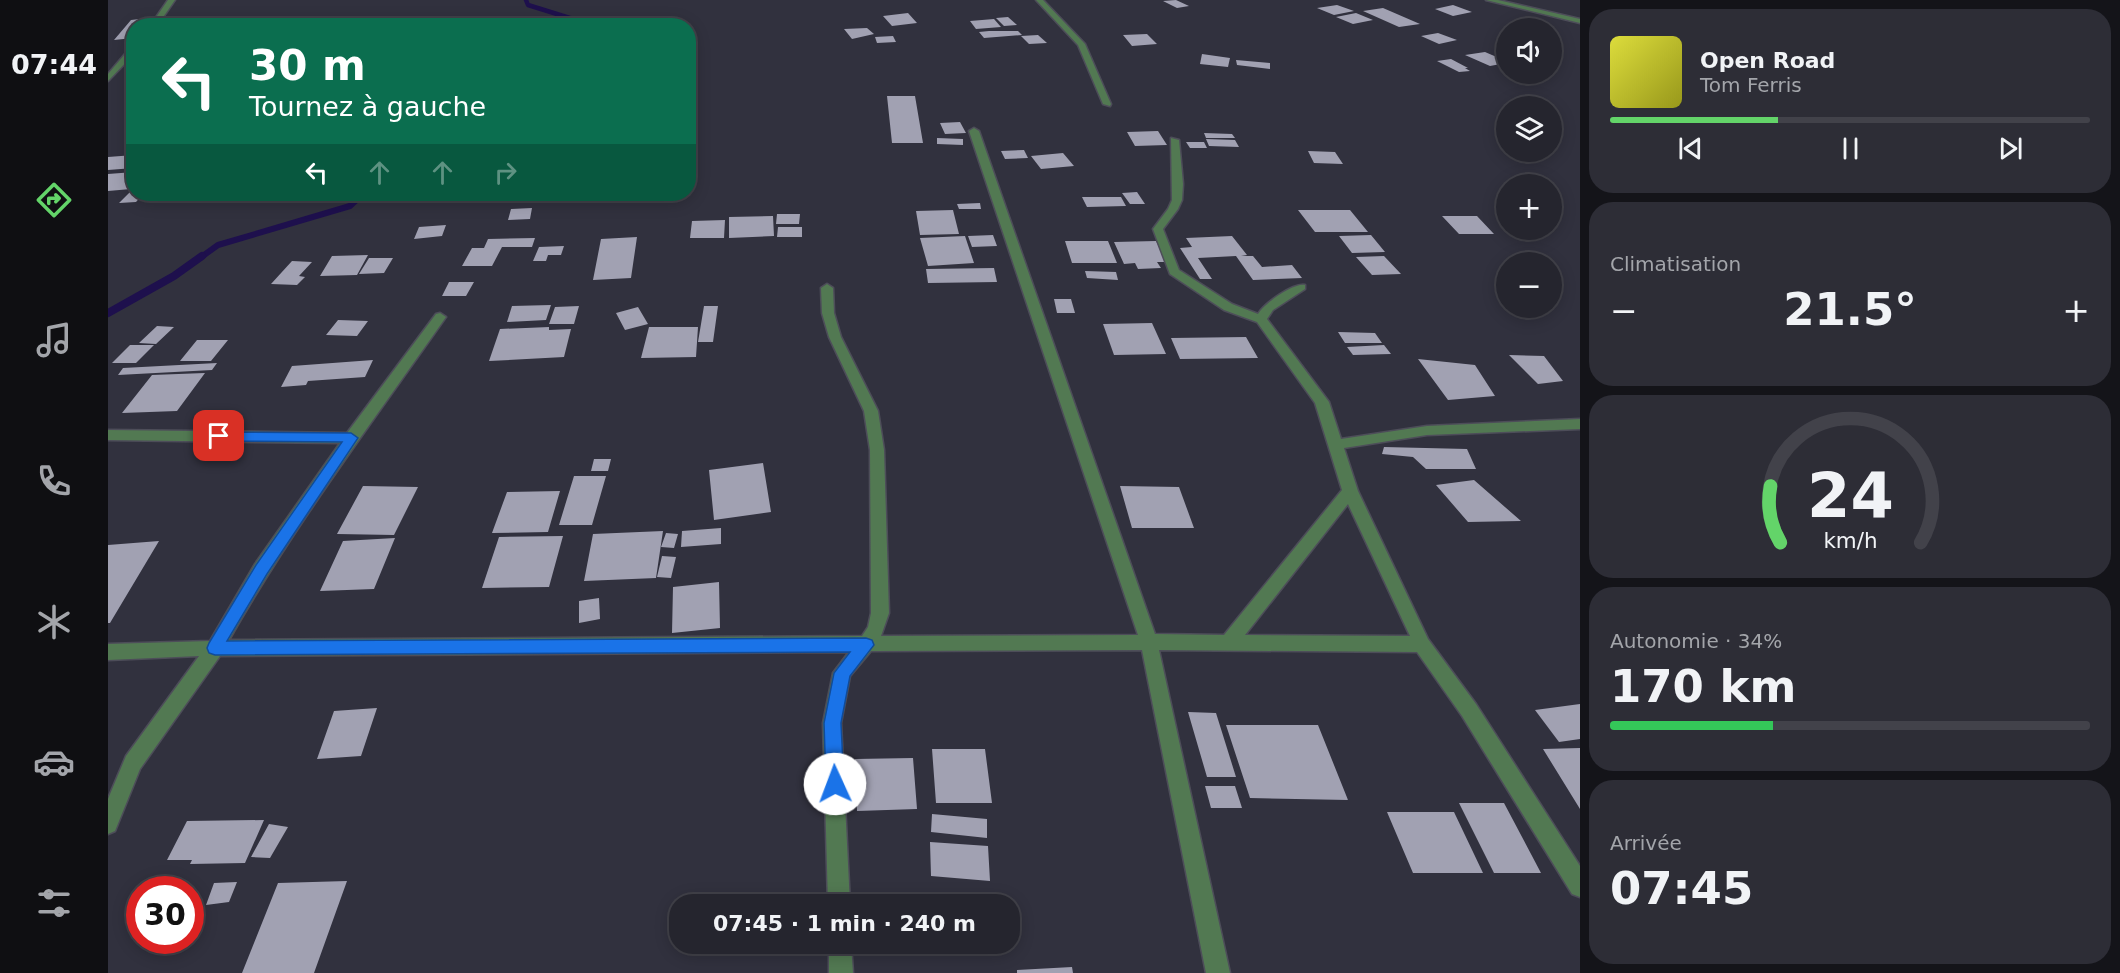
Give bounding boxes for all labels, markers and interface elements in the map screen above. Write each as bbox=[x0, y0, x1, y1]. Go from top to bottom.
map controls bbox=[1496, 18, 1562, 318]
button: sound bbox=[1496, 18, 1562, 84]
text: 30 m bbox=[249, 41, 366, 90]
icon: left bbox=[150, 42, 228, 120]
text: Open Road bbox=[1700, 48, 1835, 73]
text: 07:44 bbox=[11, 49, 97, 80]
text: Tom Ferris bbox=[1700, 73, 1802, 97]
text: Tournez à gauche bbox=[249, 91, 486, 122]
button: layers bbox=[1496, 96, 1562, 162]
icon: previous bbox=[1674, 132, 1707, 165]
icon: pause bbox=[1834, 132, 1867, 165]
icon: next bbox=[1994, 132, 2027, 165]
icon: left bbox=[300, 156, 333, 189]
icon: ahead bbox=[363, 156, 396, 189]
icon: ahead bbox=[426, 156, 459, 189]
icon: right bbox=[489, 156, 522, 189]
button: + bbox=[1496, 174, 1562, 240]
icon: directions bbox=[33, 179, 75, 221]
button: − bbox=[1496, 252, 1562, 318]
text: Climatisation bbox=[1610, 252, 1741, 276]
text: 21.5° bbox=[1783, 283, 1917, 336]
text: − bbox=[1610, 291, 1638, 330]
text: + bbox=[2062, 291, 2090, 330]
icon: music bbox=[33, 319, 75, 361]
pin bbox=[193, 410, 244, 461]
icon: arrive bbox=[202, 419, 235, 452]
icon: phone bbox=[33, 460, 75, 502]
text: 24 bbox=[1807, 460, 1893, 533]
text: km/h bbox=[1823, 529, 1877, 554]
icon: climate bbox=[33, 601, 75, 643]
text: Autonomie · 34% bbox=[1610, 629, 1782, 653]
text: 170 km bbox=[1610, 660, 1796, 713]
icon: car bbox=[33, 741, 75, 783]
position arrow bbox=[803, 752, 867, 816]
text: Arrivée bbox=[1610, 831, 1682, 855]
text: 07:45 bbox=[1610, 862, 1753, 915]
speed limit sign: 30 bbox=[126, 876, 204, 954]
icon: filters bbox=[33, 882, 75, 924]
text: 07:45 · 1 min · 240 m bbox=[713, 911, 976, 936]

